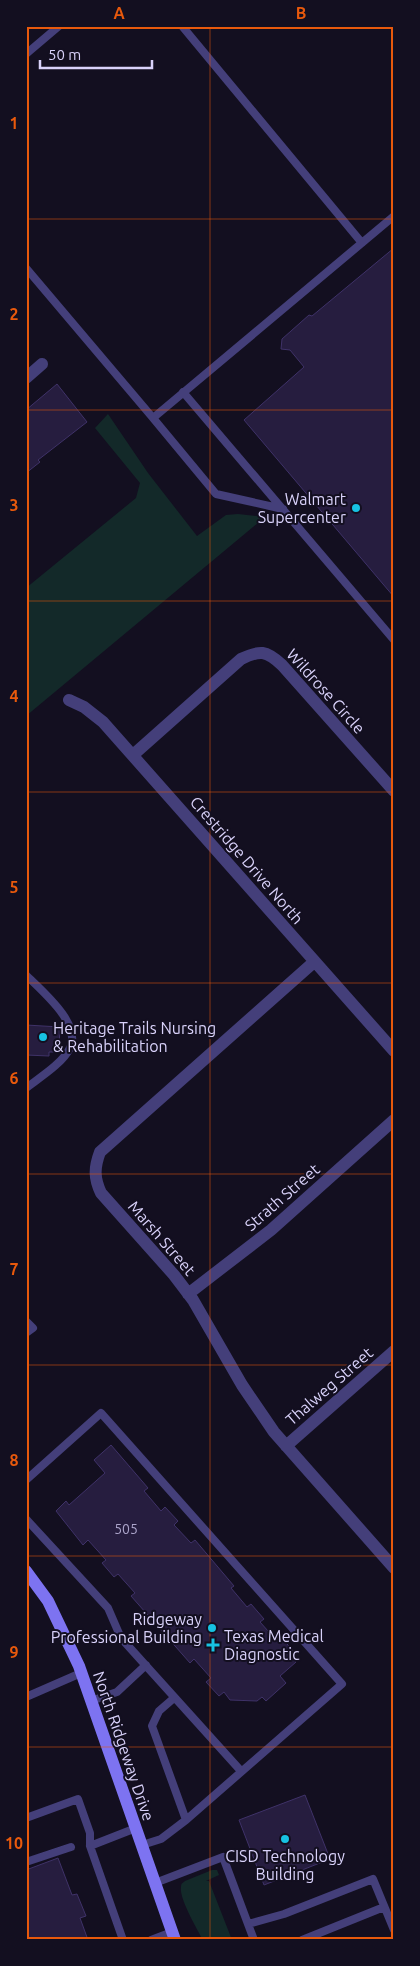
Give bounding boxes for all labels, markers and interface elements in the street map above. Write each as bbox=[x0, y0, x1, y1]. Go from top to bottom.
text: A bbox=[113, 4, 125, 22]
text: B bbox=[296, 4, 306, 22]
scale bar bbox=[40, 38, 152, 70]
text: 50 m bbox=[48, 46, 81, 63]
text: 1 bbox=[9, 114, 19, 132]
text: 2 bbox=[9, 305, 19, 323]
place label: Walmart Supercenter bbox=[258, 490, 347, 526]
text: 3 bbox=[9, 496, 19, 514]
marker: Walmart Supercenter bbox=[350, 502, 362, 514]
street label: Wildrose Circle bbox=[283, 645, 369, 737]
text: 4 bbox=[9, 687, 19, 705]
street label: Crestridge Drive North bbox=[187, 793, 307, 927]
text: 5 bbox=[9, 878, 19, 896]
place label: Heritage Trails Nursing & Rehabilitation bbox=[53, 1019, 216, 1055]
marker: Heritage Trails Nursing & Rehabilitation bbox=[37, 1031, 49, 1043]
text: 6 bbox=[9, 1069, 19, 1087]
street label: Strath Street bbox=[241, 1159, 323, 1234]
street label: Marsh Street bbox=[125, 1197, 200, 1279]
text: 7 bbox=[9, 1260, 19, 1278]
street label: Thalweg Street bbox=[282, 1343, 377, 1429]
text: 8 bbox=[9, 1451, 19, 1469]
house number: 505 bbox=[114, 1521, 138, 1537]
place label: Ridgeway Professional Building bbox=[51, 1610, 202, 1646]
marker: Ridgeway Professional Building bbox=[206, 1622, 218, 1634]
place label: Texas Medical Diagnostic bbox=[224, 1627, 324, 1663]
marker: Texas Medical Diagnostic bbox=[206, 1638, 220, 1652]
text: 9 bbox=[9, 1643, 19, 1661]
street label: North Ridgeway Drive bbox=[90, 1669, 158, 1823]
marker: CISD Technology Building bbox=[279, 1833, 291, 1845]
text: 10 bbox=[5, 1834, 23, 1852]
place label: CISD Technology Building bbox=[225, 1847, 345, 1883]

